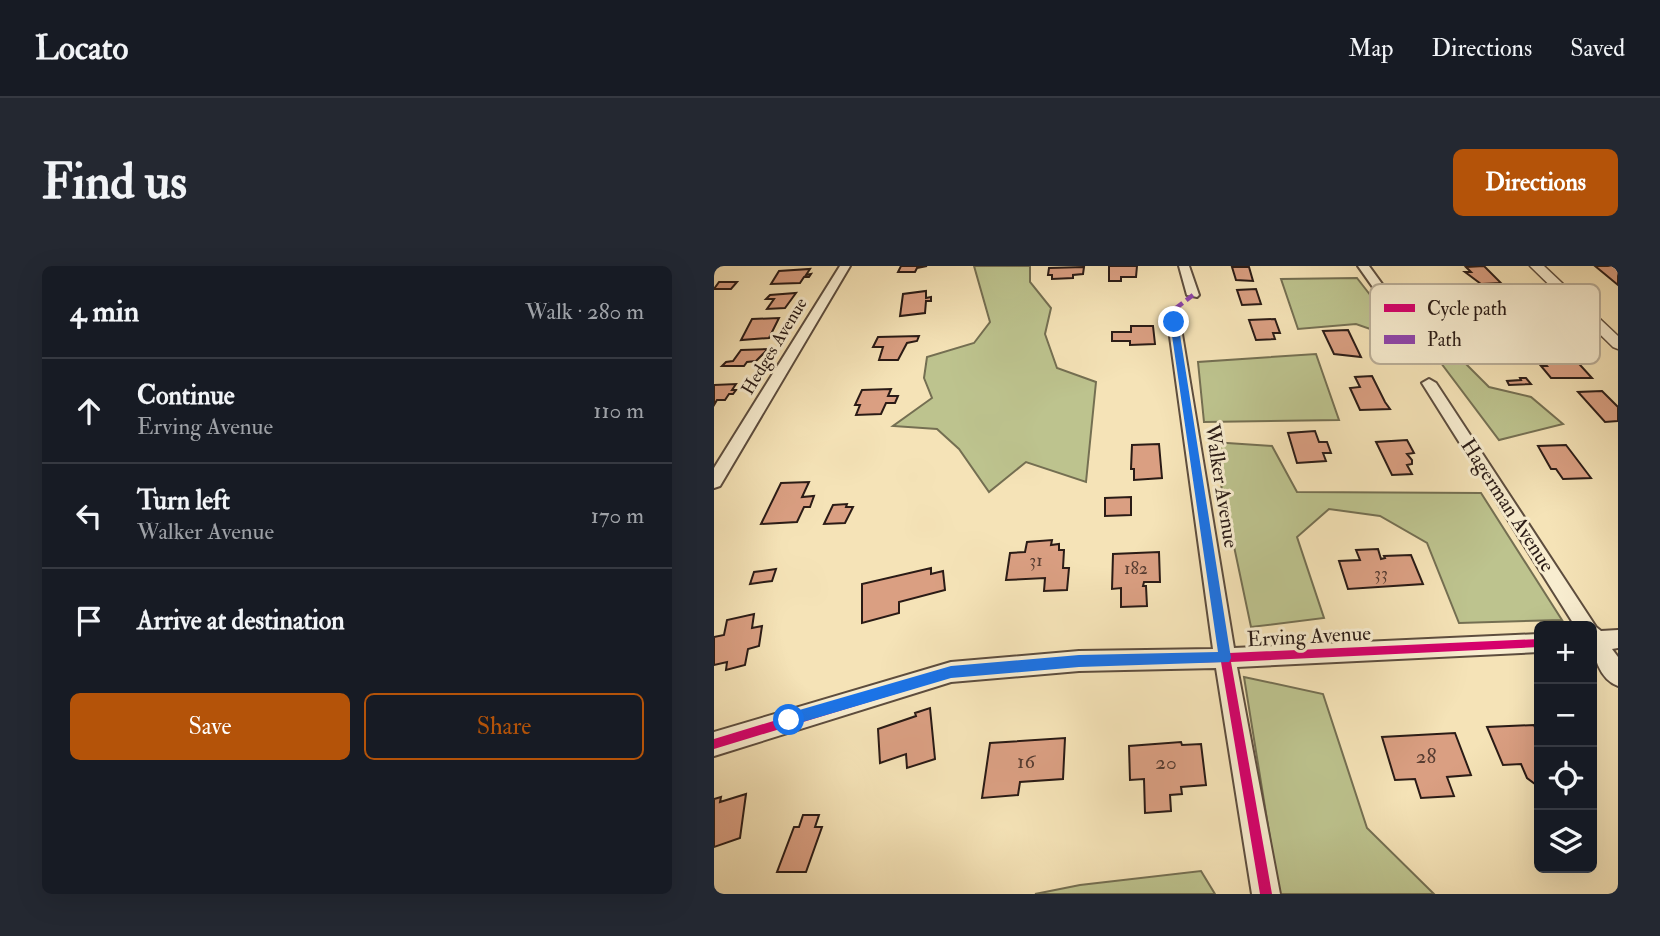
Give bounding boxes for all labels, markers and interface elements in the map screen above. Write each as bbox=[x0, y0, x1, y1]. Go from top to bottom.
text: Locato bbox=[35, 28, 128, 69]
text: Map bbox=[1348, 33, 1393, 64]
text: Directions bbox=[1431, 33, 1532, 64]
text: Saved bbox=[1570, 33, 1625, 64]
button: Directions bbox=[1453, 149, 1618, 216]
text: Find us bbox=[42, 152, 187, 213]
legend bbox=[1370, 284, 1600, 364]
text: 4 min bbox=[70, 293, 139, 330]
street label: Hedges Avenue bbox=[736, 293, 813, 399]
text: Walk · 280 m bbox=[525, 297, 644, 326]
text: Cycle path bbox=[1427, 297, 1507, 322]
route end bbox=[1158, 306, 1189, 337]
text: Path bbox=[1427, 328, 1462, 352]
text: Continue bbox=[137, 380, 235, 412]
icon: ahead bbox=[70, 392, 108, 430]
text: 110 m bbox=[593, 396, 644, 425]
text: Erving Avenue bbox=[137, 412, 273, 441]
street label: Walker Avenue bbox=[1198, 421, 1245, 550]
street label: Hagerman Avenue bbox=[1454, 433, 1561, 577]
text: Turn left bbox=[137, 485, 230, 517]
icon: left bbox=[70, 497, 108, 535]
text: 170 m bbox=[591, 501, 644, 530]
text: Walker Avenue bbox=[137, 517, 274, 546]
house number: 31 bbox=[1029, 549, 1043, 572]
house number: 182 bbox=[1124, 557, 1148, 580]
house number: 33 bbox=[1374, 562, 1388, 585]
icon: arrive bbox=[70, 602, 108, 640]
text: Arrive at destination bbox=[137, 605, 345, 637]
street label: Erving Avenue bbox=[1246, 620, 1372, 653]
map controls bbox=[1534, 621, 1597, 873]
button: + bbox=[1534, 621, 1597, 684]
button: − bbox=[1534, 684, 1597, 747]
button: Save bbox=[70, 693, 350, 760]
button: Share bbox=[364, 693, 644, 760]
route start bbox=[773, 704, 804, 735]
house number: 28 bbox=[1416, 743, 1436, 770]
button: locate bbox=[1534, 747, 1597, 810]
house number: 16 bbox=[1017, 748, 1036, 775]
house number: 20 bbox=[1155, 749, 1177, 776]
button: layers bbox=[1534, 810, 1597, 873]

